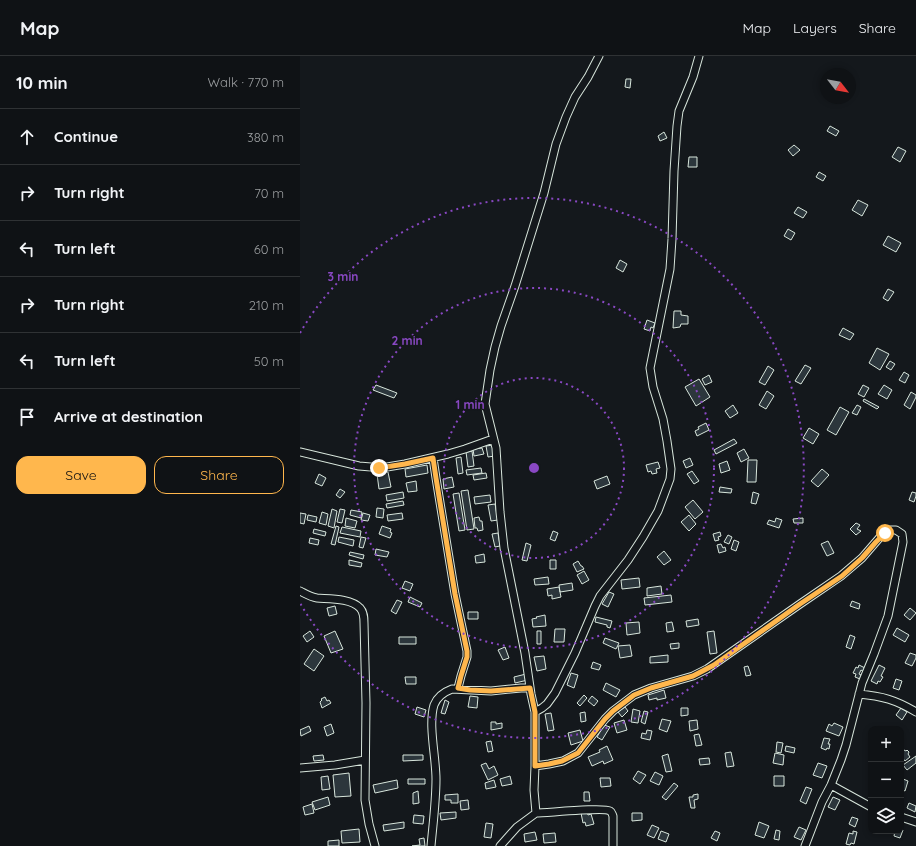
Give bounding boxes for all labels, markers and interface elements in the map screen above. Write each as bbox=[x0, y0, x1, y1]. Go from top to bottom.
text: Map bbox=[20, 16, 59, 40]
text: Map bbox=[742, 19, 771, 37]
text: Layers bbox=[793, 19, 837, 37]
text: Share bbox=[859, 19, 896, 37]
north arrow bbox=[820, 68, 856, 104]
text: 10 min bbox=[16, 72, 68, 93]
text: Walk · 770 m bbox=[208, 74, 284, 90]
icon: ahead bbox=[16, 126, 38, 148]
text: Continue bbox=[54, 127, 118, 146]
text: 380 m bbox=[247, 129, 284, 145]
icon: right bbox=[16, 182, 38, 204]
text: Turn right bbox=[54, 183, 125, 202]
text: 70 m bbox=[254, 185, 284, 201]
icon: left bbox=[16, 238, 38, 260]
text: Turn left bbox=[54, 239, 116, 258]
text: 60 m bbox=[254, 241, 284, 257]
text: 3 min bbox=[328, 269, 358, 284]
icon: right bbox=[16, 294, 38, 316]
text: Turn right bbox=[54, 295, 125, 314]
text: 210 m bbox=[249, 297, 284, 313]
text: 2 min bbox=[391, 333, 423, 348]
icon: left bbox=[16, 350, 38, 372]
text: Turn left bbox=[54, 351, 116, 370]
text: 50 m bbox=[254, 353, 284, 369]
text: 1 min bbox=[455, 397, 485, 412]
icon: arrive bbox=[16, 406, 38, 428]
text: Arrive at destination bbox=[54, 407, 203, 426]
button: Save bbox=[16, 456, 146, 494]
button: Share bbox=[154, 456, 284, 494]
route end bbox=[370, 459, 388, 477]
centre of rings bbox=[527, 461, 541, 475]
route start bbox=[876, 524, 894, 542]
map controls bbox=[868, 726, 904, 834]
button: + bbox=[868, 726, 904, 762]
button: − bbox=[868, 762, 904, 798]
button: layers bbox=[868, 798, 904, 834]

